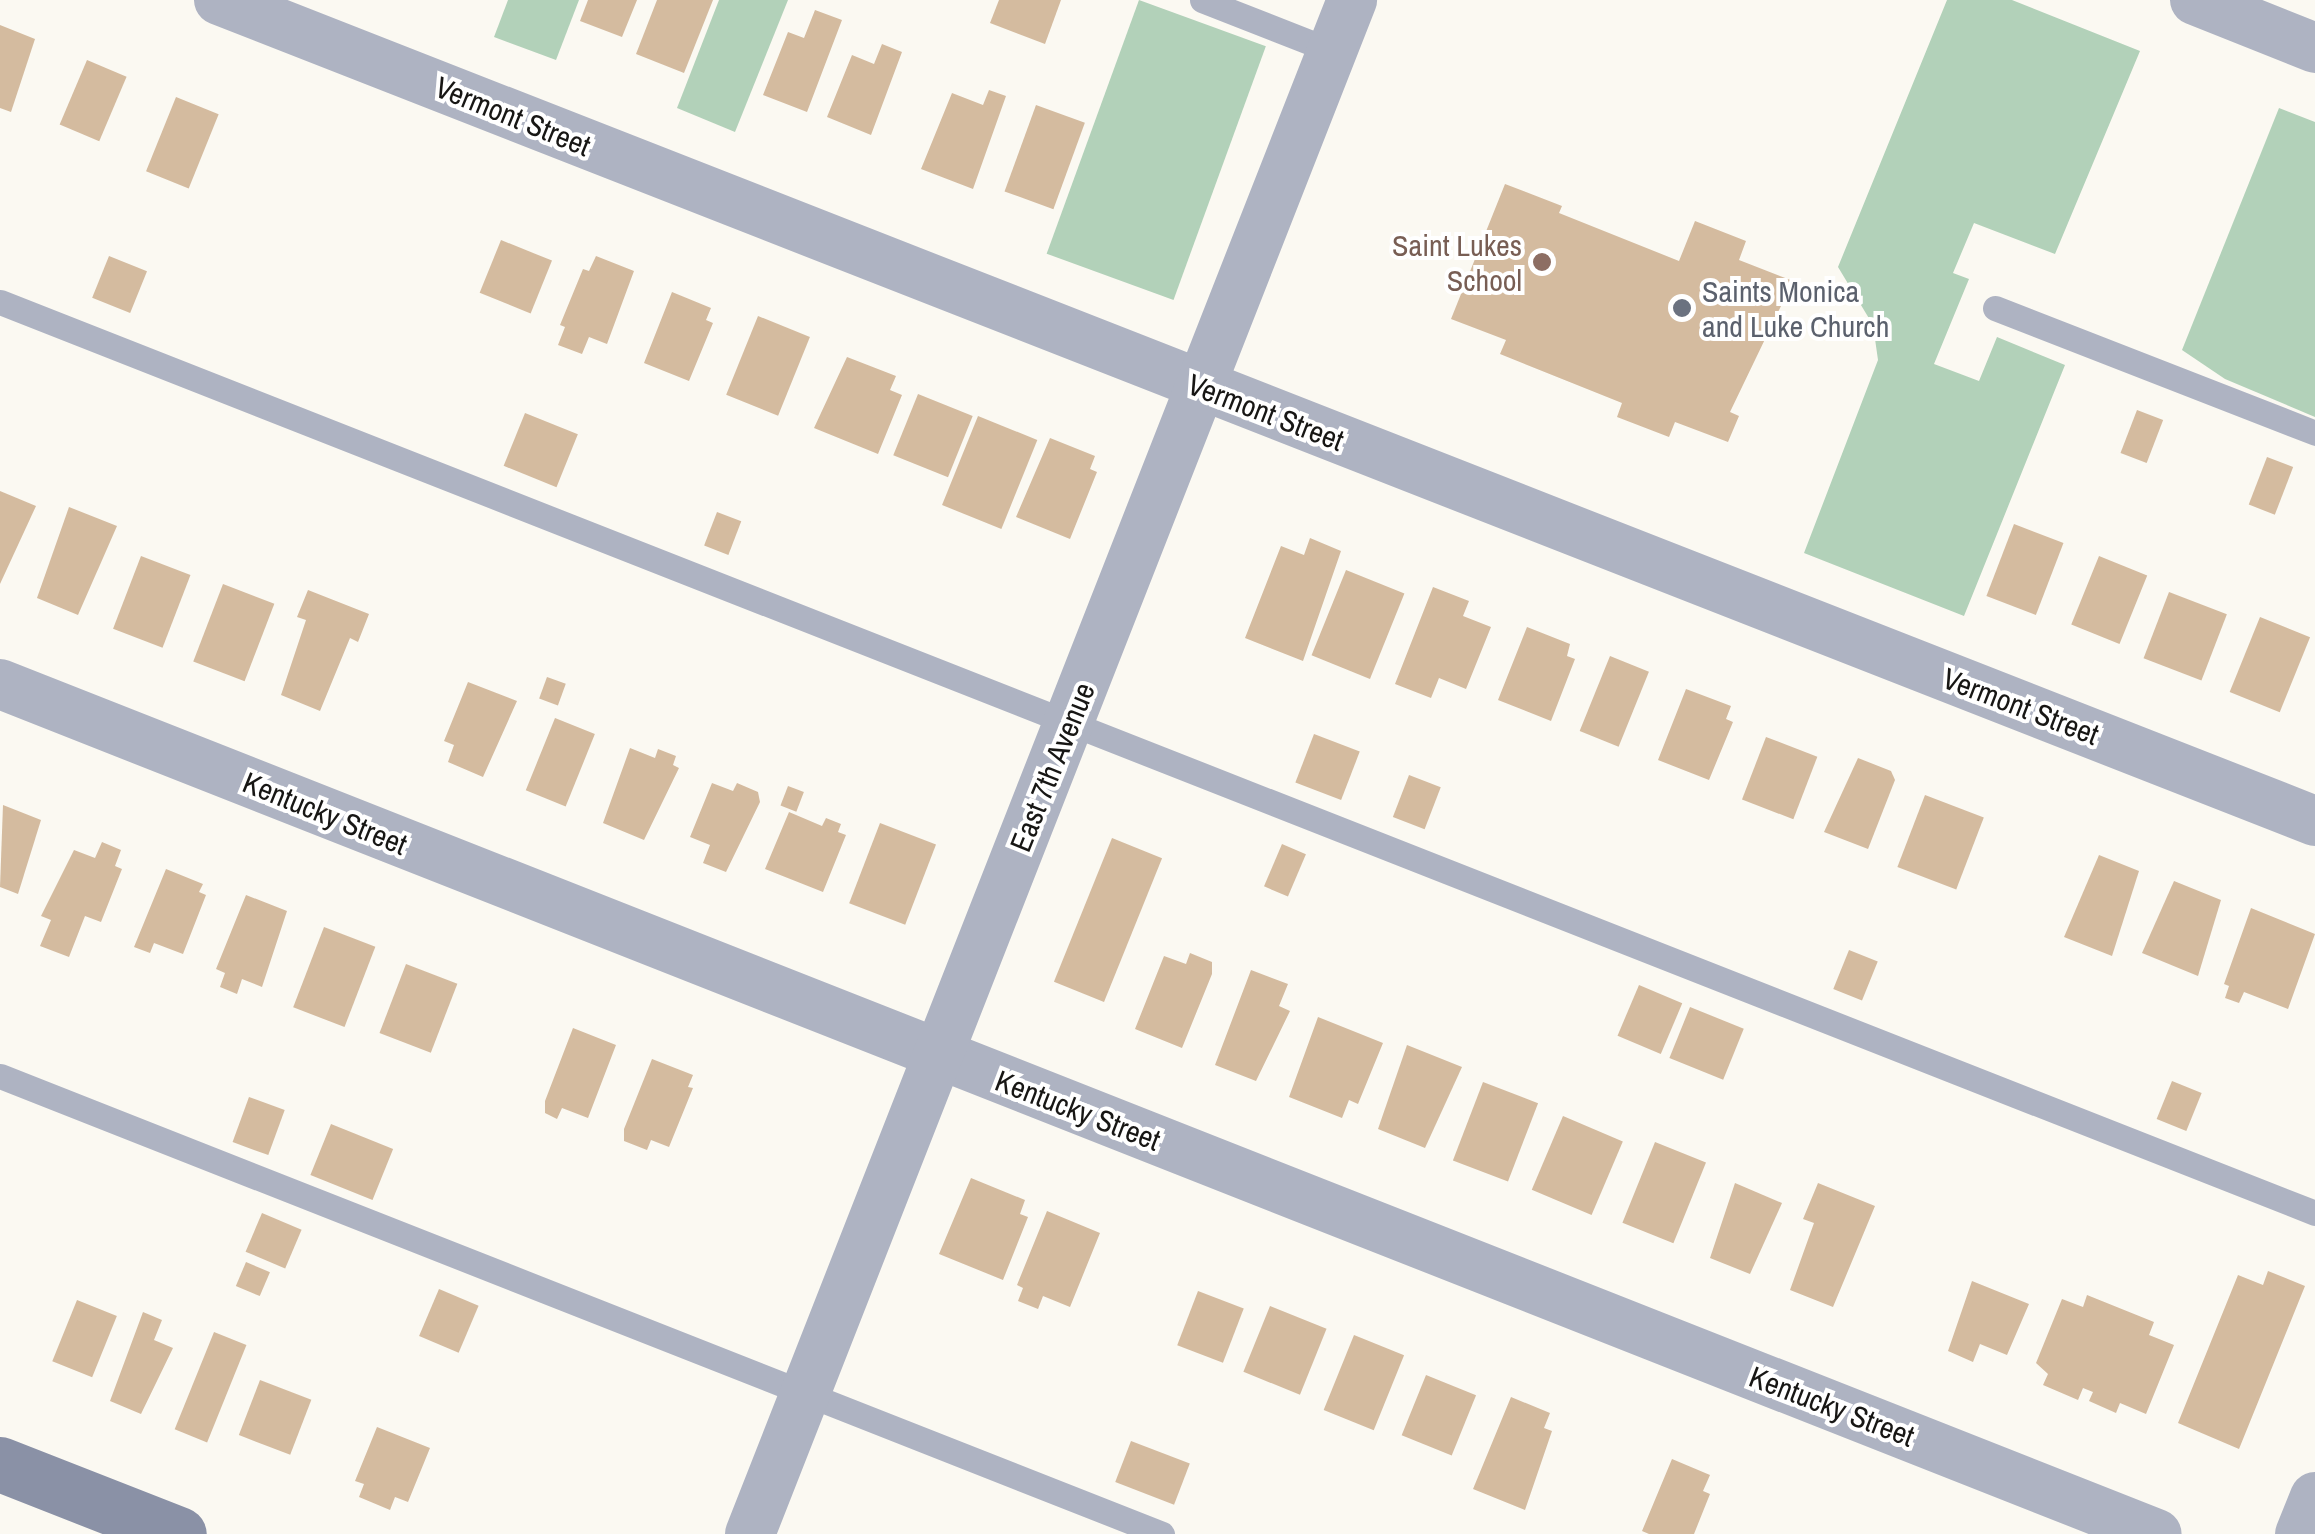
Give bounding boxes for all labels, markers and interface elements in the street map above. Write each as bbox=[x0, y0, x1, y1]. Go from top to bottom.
street label: Vermont Street bbox=[430, 69, 596, 163]
place label: Saint Lukes School bbox=[1392, 227, 1522, 298]
marker: Saint Lukes School bbox=[1531, 251, 1553, 273]
place label: Saints Monica and Luke Church bbox=[1702, 273, 1889, 344]
marker: Saints Monica and Luke Church bbox=[1671, 297, 1693, 319]
street label: Vermont Street bbox=[1183, 366, 1349, 458]
street label: Vermont Street bbox=[1938, 660, 2104, 752]
street label: East 7th Avenue bbox=[1002, 677, 1102, 857]
street label: Kentucky Street bbox=[238, 764, 412, 862]
street label: Kentucky Street bbox=[990, 1062, 1166, 1158]
street label: Kentucky Street bbox=[1744, 1358, 1920, 1454]

